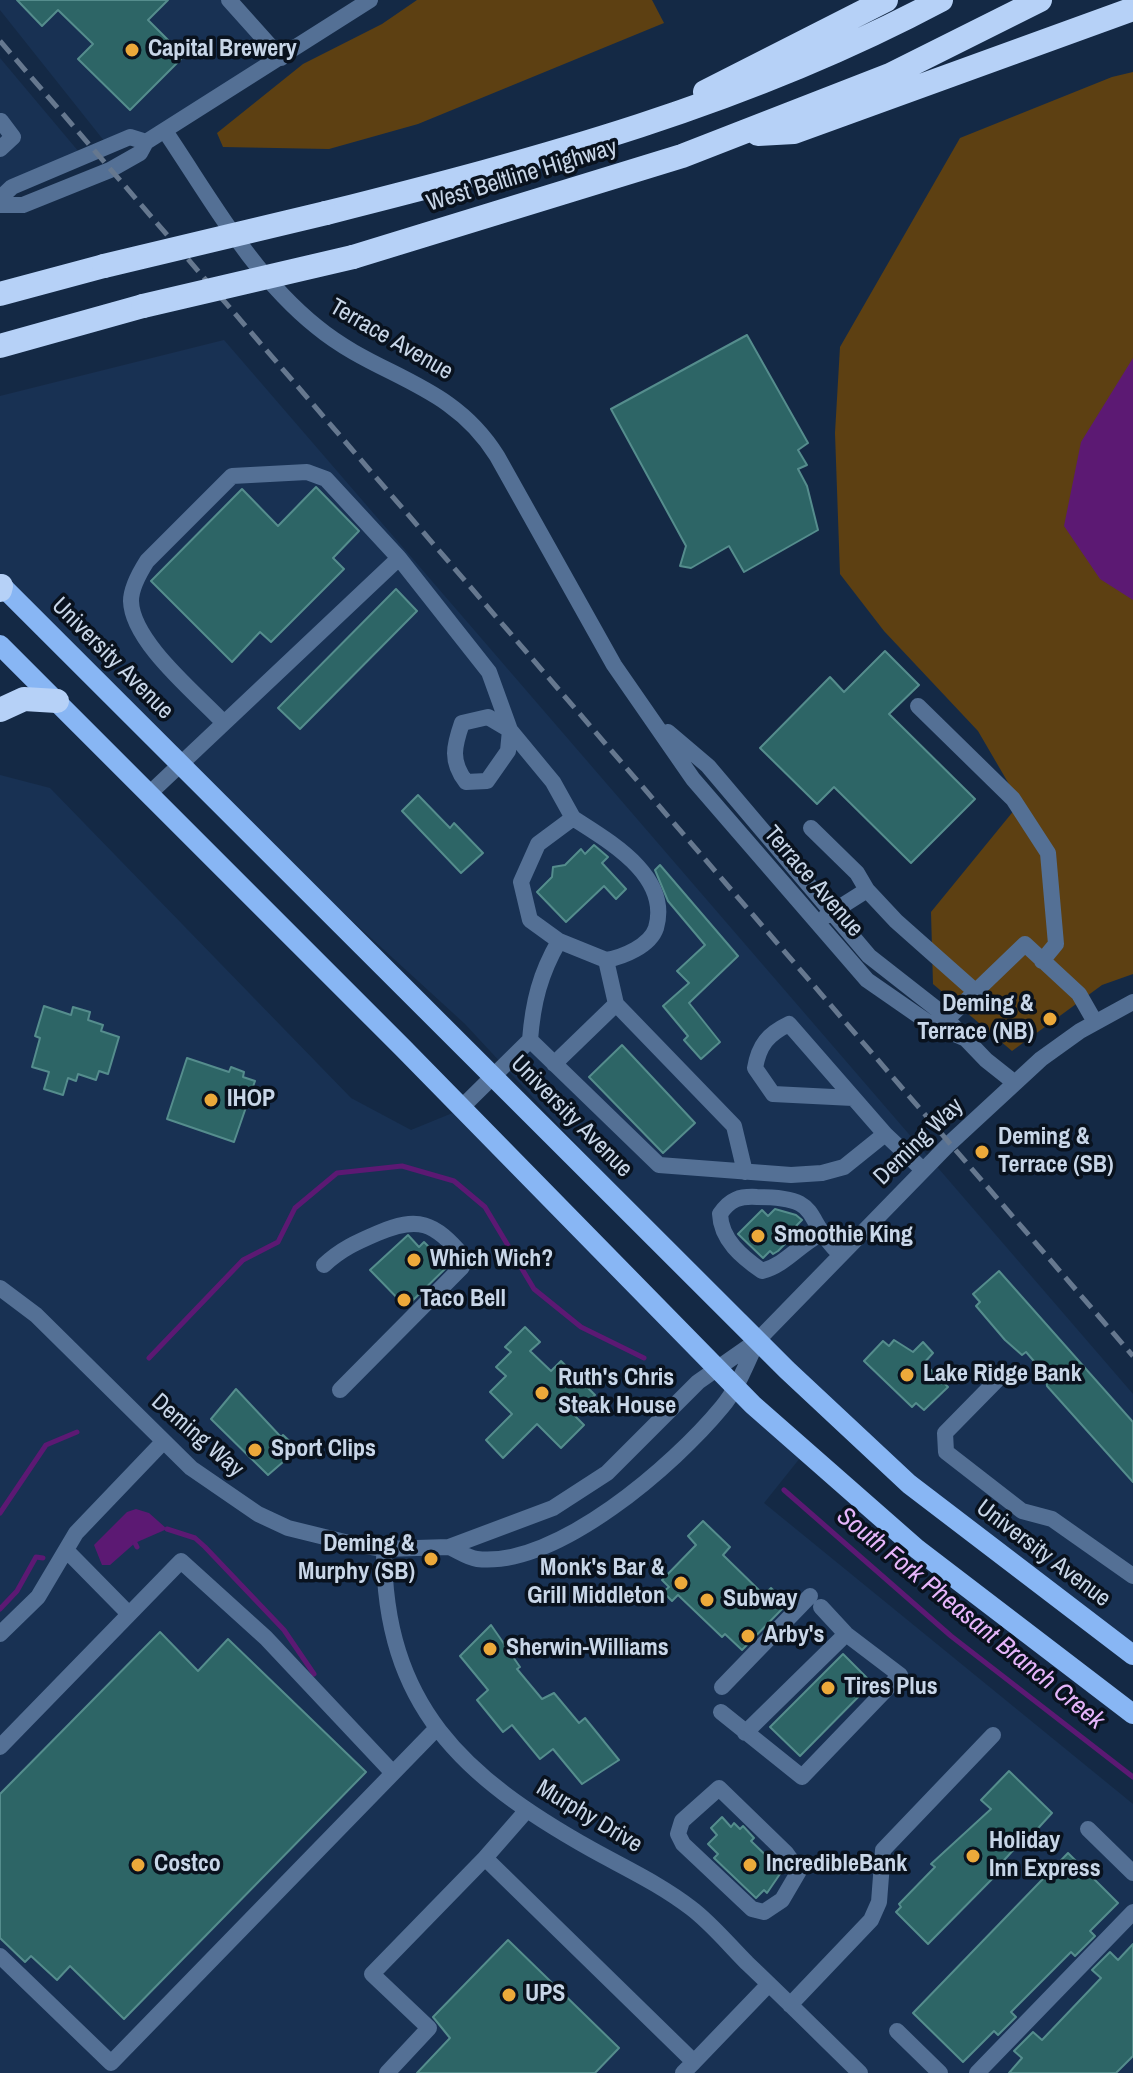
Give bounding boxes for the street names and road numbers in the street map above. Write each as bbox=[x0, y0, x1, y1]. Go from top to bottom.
street label: West Beltline Highway bbox=[423, 133, 621, 219]
street label: Terrace Avenue bbox=[324, 293, 458, 387]
street label: University Avenue bbox=[45, 592, 179, 726]
street label: Terrace Avenue bbox=[757, 821, 869, 943]
street label: University Avenue bbox=[504, 1050, 638, 1184]
street label: Deming Way bbox=[868, 1092, 970, 1192]
street label: Deming Way bbox=[145, 1388, 249, 1484]
street label: University Avenue bbox=[970, 1494, 1116, 1614]
street label: Murphy Drive bbox=[531, 1774, 647, 1860]

